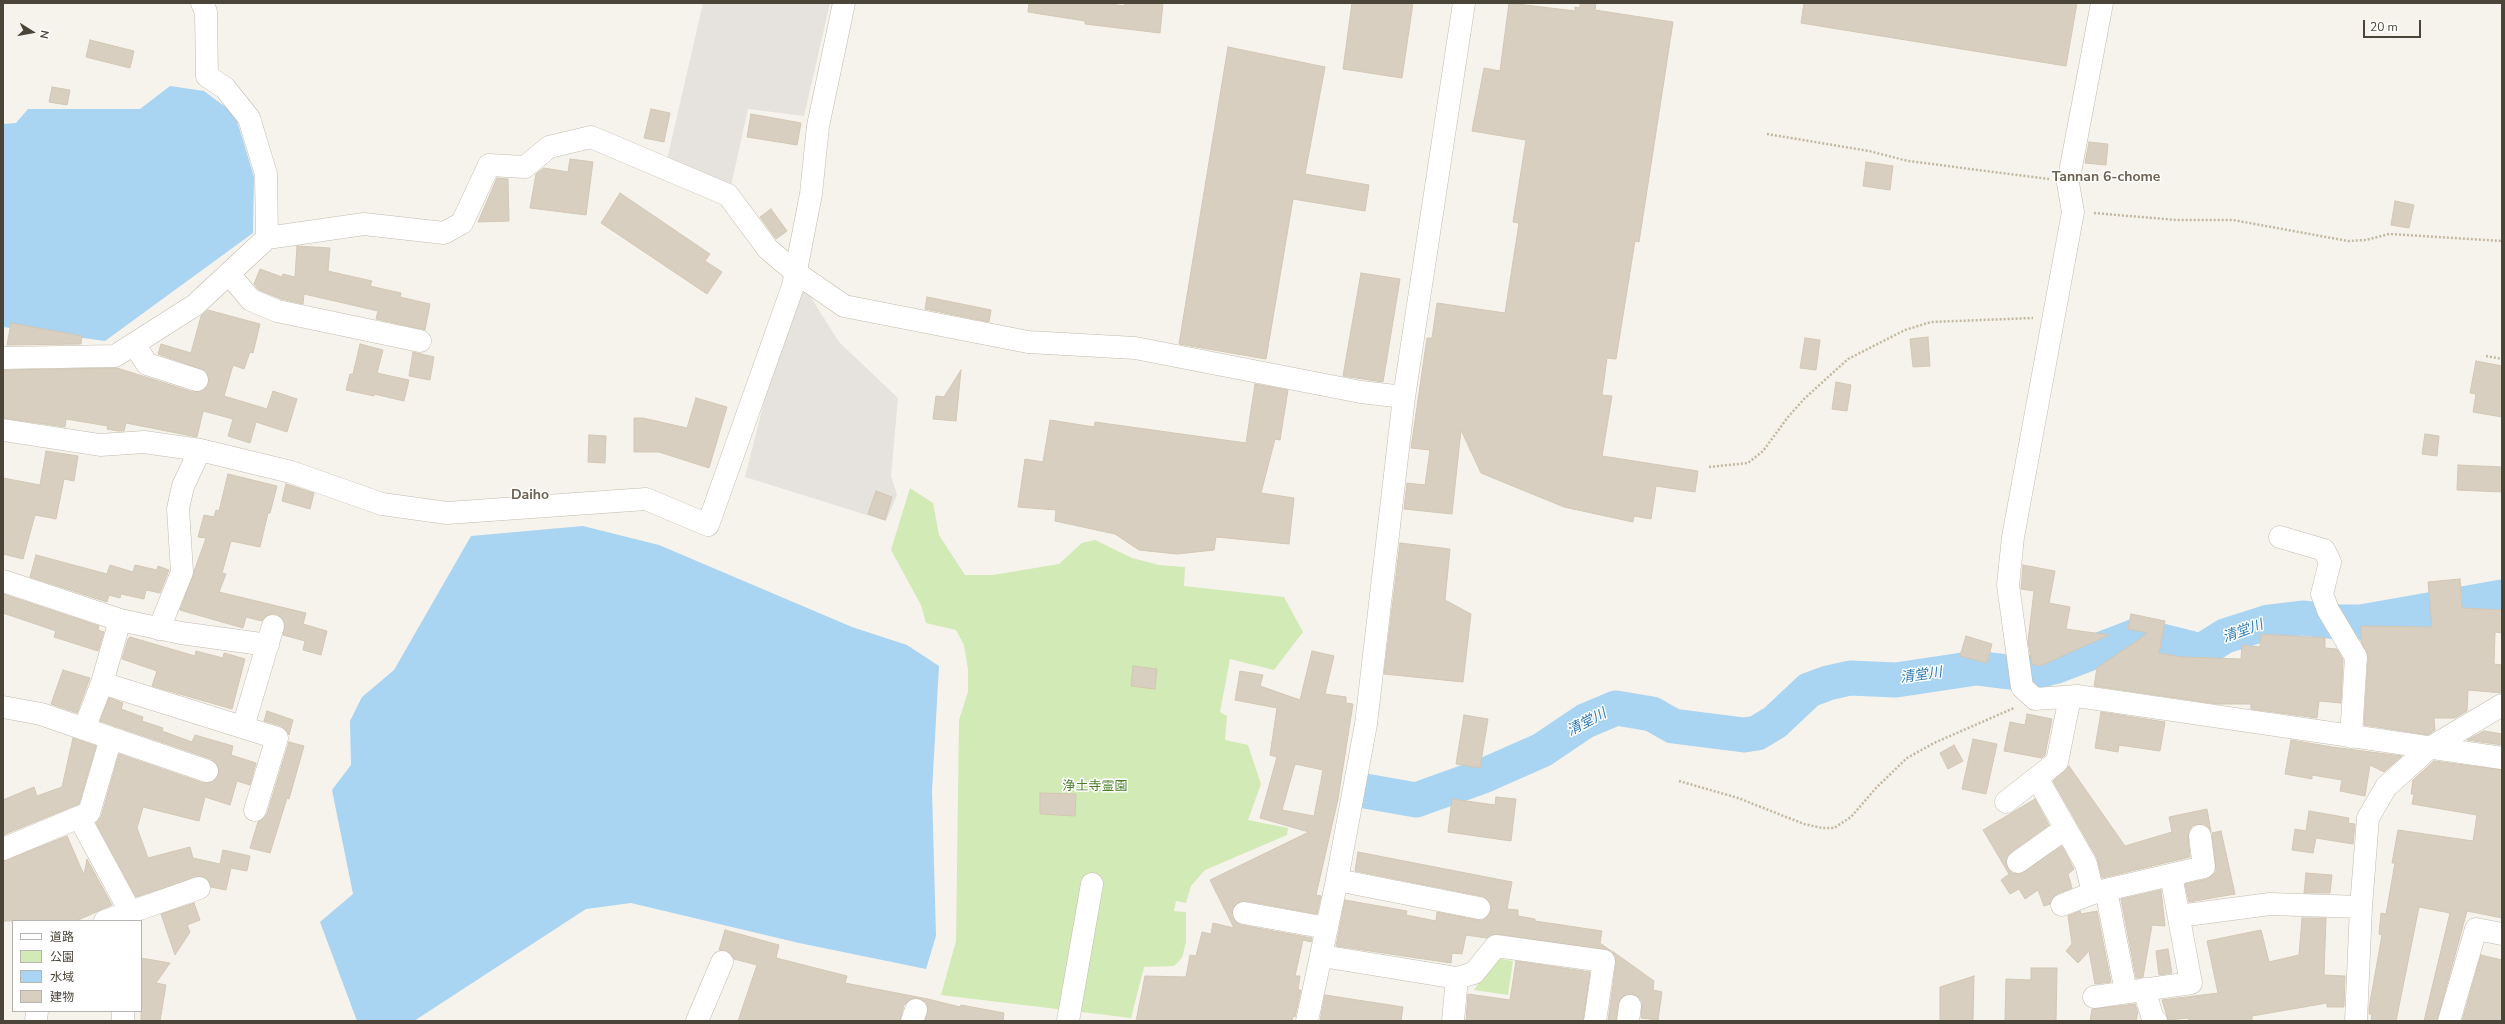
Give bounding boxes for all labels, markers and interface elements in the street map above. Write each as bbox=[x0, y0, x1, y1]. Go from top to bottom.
north arrow bbox=[12, 12, 52, 52]
scale bar bbox=[2365, 12, 2423, 38]
text: 20 m bbox=[2370, 19, 2398, 35]
text: N bbox=[36, 29, 52, 40]
district label: Tannan 6-chome bbox=[2052, 170, 2160, 186]
district label: Daiho bbox=[511, 488, 549, 504]
water label: 清堂川 bbox=[2220, 617, 2266, 647]
water label: 清堂川 bbox=[1899, 665, 1943, 687]
water label: 清堂川 bbox=[1565, 706, 1609, 740]
park label: 浄土寺霊園 bbox=[1063, 779, 1127, 795]
legend bbox=[12, 920, 142, 1012]
text: 道路 bbox=[50, 929, 74, 945]
text: 公園 bbox=[50, 949, 74, 965]
text: 水域 bbox=[50, 969, 74, 985]
text: 建物 bbox=[50, 989, 74, 1005]

